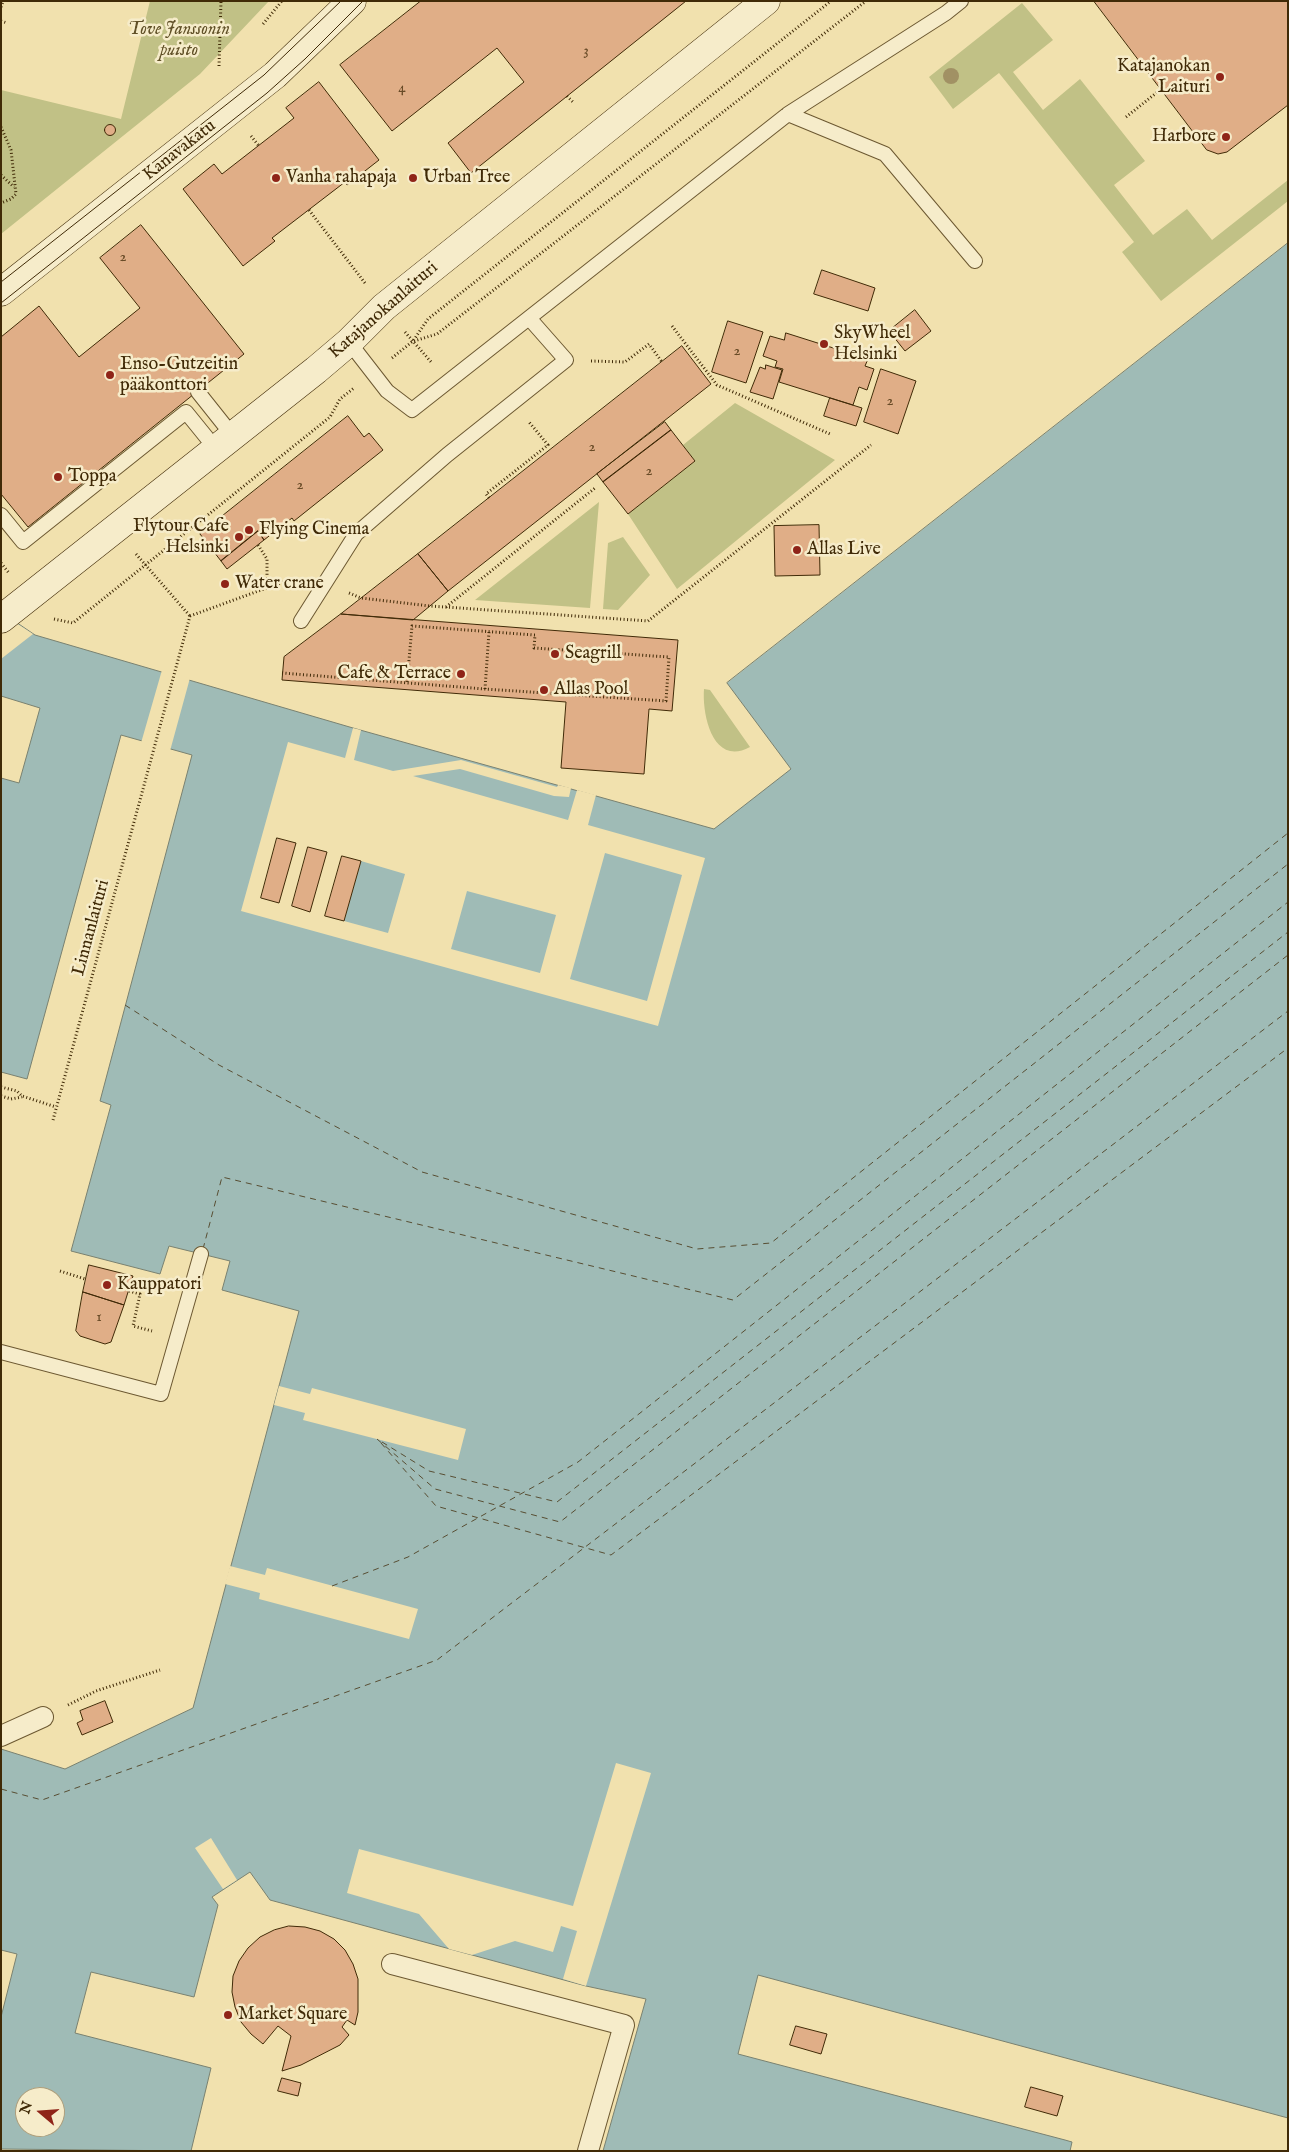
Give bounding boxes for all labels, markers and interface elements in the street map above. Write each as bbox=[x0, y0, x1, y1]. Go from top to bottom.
park label: Tove Janssonin puisto bbox=[128, 19, 230, 62]
house number: 3 bbox=[583, 43, 589, 61]
place label: Katajanokan Laituri bbox=[1117, 56, 1210, 98]
marker: Katajanokan Laituri bbox=[1214, 71, 1226, 83]
house number: 4 bbox=[398, 80, 406, 98]
street label: Kanavakatu bbox=[139, 116, 221, 186]
place label: Harbore bbox=[1152, 126, 1216, 148]
marker: Harbore bbox=[1220, 131, 1232, 143]
place label: Vanha rahapaja bbox=[286, 167, 397, 189]
place label: Urban Tree bbox=[423, 167, 510, 189]
marker: Vanha rahapaja bbox=[270, 172, 282, 184]
marker: Urban Tree bbox=[407, 172, 419, 184]
house number: 2 bbox=[119, 249, 127, 267]
street label: Katajanokanlaituri bbox=[325, 258, 443, 364]
place label: SkyWheel Helsinki bbox=[834, 323, 910, 366]
marker: SkyWheel Helsinki bbox=[818, 338, 830, 350]
house number: 2 bbox=[733, 343, 741, 361]
place label: Enso-Gutzeitin pääkonttori bbox=[120, 354, 238, 396]
marker: Enso-Gutzeitin pääkonttori bbox=[104, 369, 116, 381]
house number: 2 bbox=[886, 393, 894, 411]
house number: 2 bbox=[588, 439, 596, 457]
house number: 2 bbox=[645, 463, 653, 481]
place label: Toppa bbox=[68, 466, 116, 488]
marker: Toppa bbox=[52, 471, 64, 483]
house number: 2 bbox=[296, 477, 304, 495]
place label: Flytour Cafe Helsinki bbox=[133, 516, 229, 558]
place label: Flying Cinema bbox=[259, 519, 369, 541]
marker: Flying Cinema bbox=[243, 524, 255, 536]
marker: Flytour Cafe Helsinki bbox=[233, 531, 245, 543]
place label: Allas Live bbox=[807, 539, 881, 561]
marker: Allas Live bbox=[791, 544, 803, 556]
place label: Water crane bbox=[235, 573, 324, 595]
marker: Water crane bbox=[219, 578, 231, 590]
place label: Seagrill bbox=[565, 643, 621, 665]
marker: Seagrill bbox=[549, 648, 561, 660]
place label: Cafe & Terrace bbox=[337, 663, 451, 685]
marker: Cafe & Terrace bbox=[455, 668, 467, 680]
place label: Allas Pool bbox=[554, 679, 628, 701]
marker: Allas Pool bbox=[538, 684, 550, 696]
street label: Linnanlaituri bbox=[69, 878, 115, 978]
place label: Kauppatori bbox=[117, 1274, 202, 1296]
marker: Kauppatori bbox=[101, 1279, 113, 1291]
house number: 1 bbox=[96, 1309, 102, 1327]
place label: Market Square bbox=[238, 2004, 347, 2026]
marker: Market Square bbox=[222, 2009, 234, 2021]
north arrow bbox=[15, 2087, 65, 2137]
text: N bbox=[16, 2099, 37, 2116]

